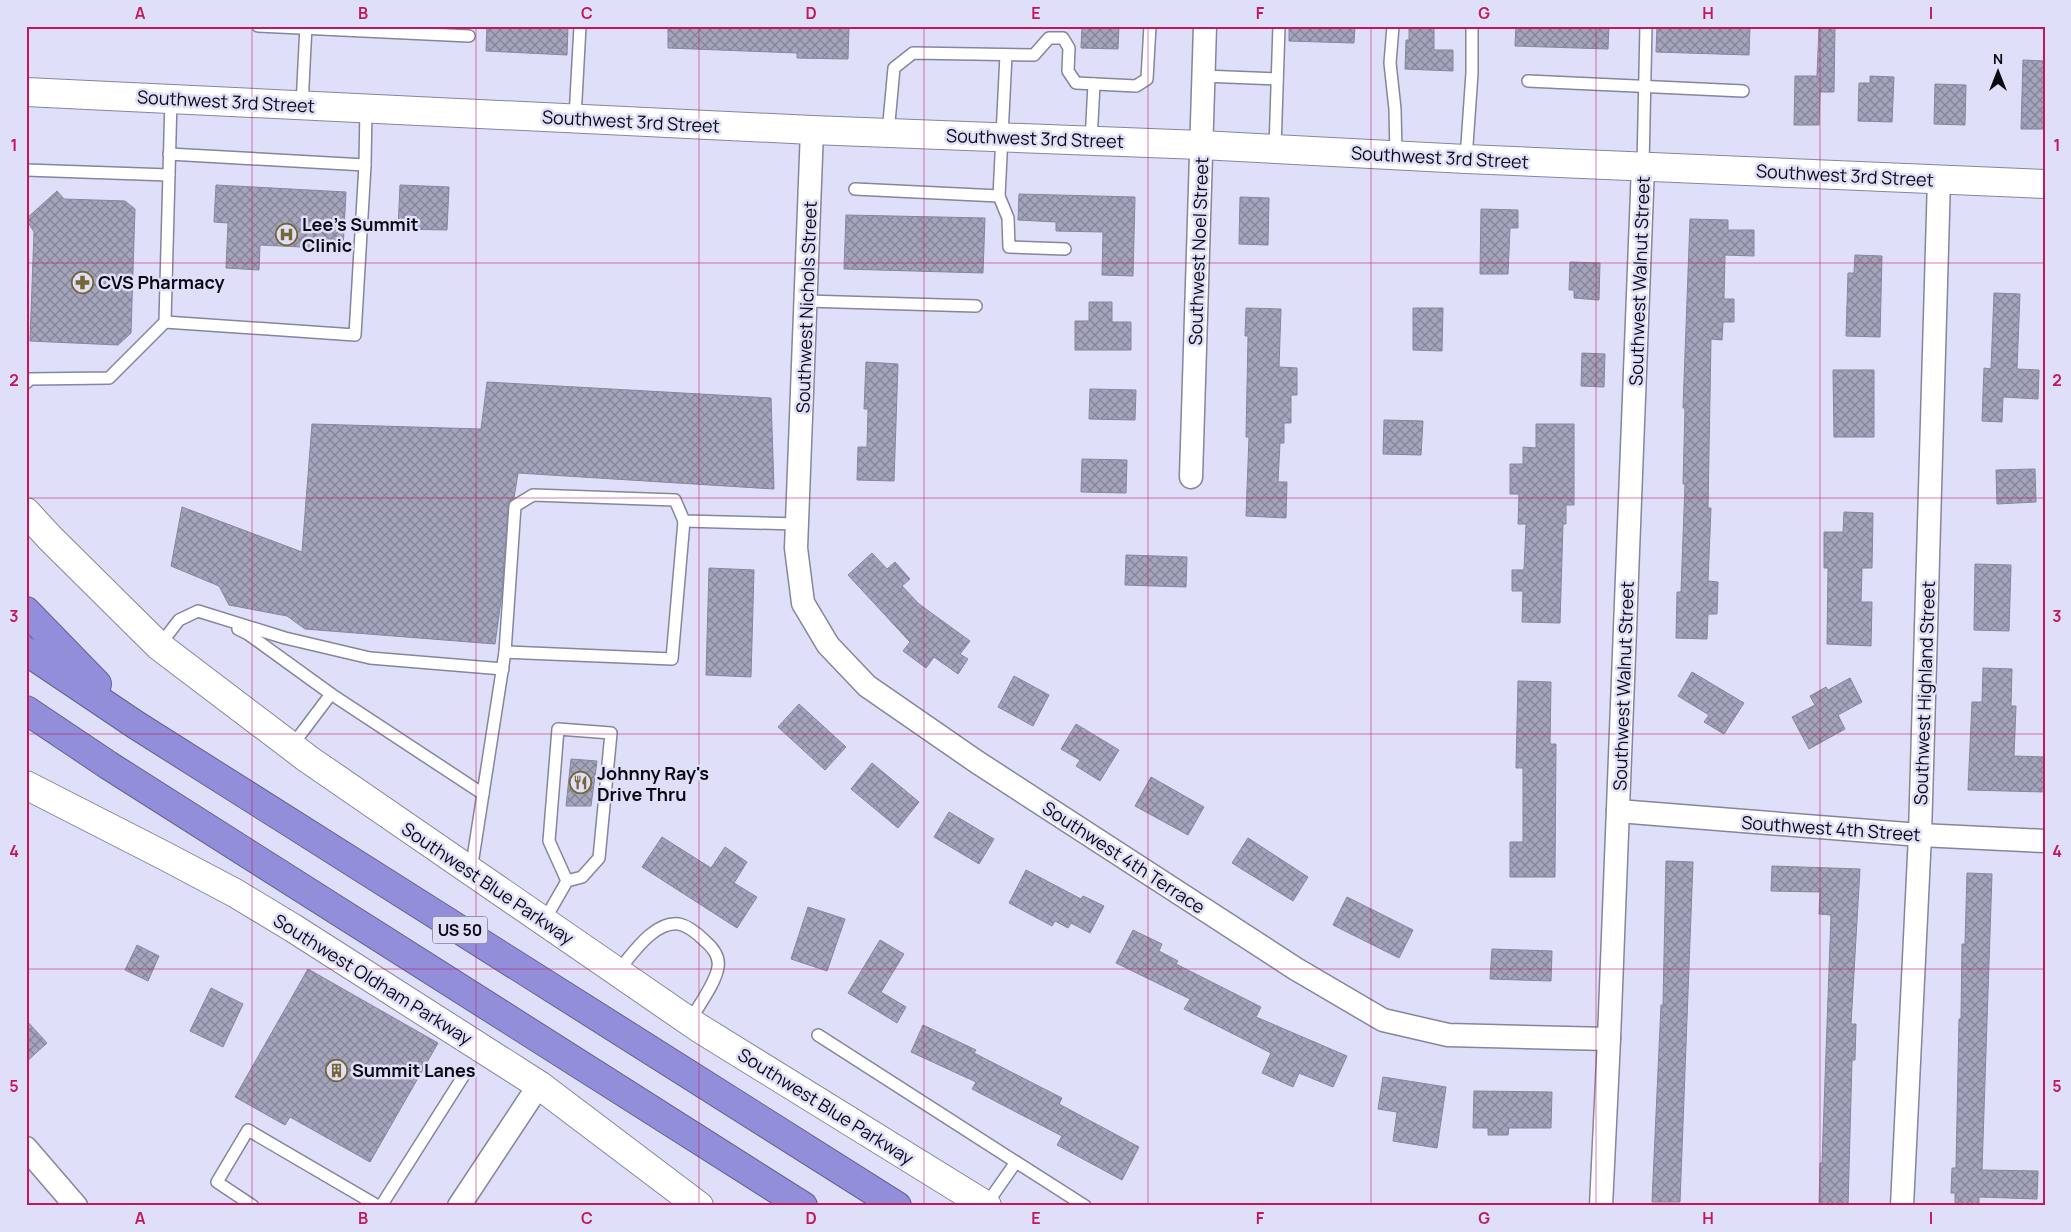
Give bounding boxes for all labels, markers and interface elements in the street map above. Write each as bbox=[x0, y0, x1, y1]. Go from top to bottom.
text: A bbox=[135, 2, 146, 24]
text: B bbox=[358, 2, 368, 24]
text: C bbox=[581, 2, 593, 24]
text: D bbox=[805, 2, 817, 24]
text: E bbox=[1031, 2, 1041, 24]
text: F bbox=[1256, 2, 1265, 24]
text: G bbox=[1478, 2, 1490, 24]
text: H bbox=[1702, 2, 1714, 24]
text: I bbox=[1929, 2, 1933, 24]
north arrow bbox=[1974, 48, 2024, 98]
text: N bbox=[1993, 49, 2003, 68]
street label: Southwest 3rd Street bbox=[137, 84, 315, 118]
street label: Southwest 3rd Street bbox=[542, 104, 720, 138]
street label: Southwest 3rd Street bbox=[946, 123, 1124, 153]
text: 1 bbox=[10, 134, 18, 156]
text: 1 bbox=[2053, 134, 2061, 156]
street label: Southwest 3rd Street bbox=[1351, 140, 1529, 174]
street label: Southwest Noel Street bbox=[1183, 156, 1213, 346]
street label: Southwest 3rd Street bbox=[1756, 158, 1934, 192]
street label: Southwest Walnut Street bbox=[1623, 176, 1655, 386]
street label: Southwest Nichols Street bbox=[790, 200, 822, 414]
place label: Lee's Summit Clinic bbox=[302, 212, 419, 257]
hospital icon: Lee's Summit Clinic bbox=[274, 222, 298, 246]
pharmacy icon: CVS Pharmacy bbox=[70, 270, 94, 294]
place label: CVS Pharmacy bbox=[98, 270, 224, 294]
text: 2 bbox=[9, 369, 19, 391]
text: 2 bbox=[2052, 369, 2062, 391]
street label: Southwest Highland Street bbox=[1908, 580, 1940, 806]
street label: Southwest Walnut Street bbox=[1607, 581, 1639, 791]
text: 3 bbox=[9, 605, 19, 627]
text: 3 bbox=[2052, 605, 2062, 627]
place label: Johnny Ray's Drive Thru bbox=[597, 761, 709, 806]
restaurant icon: Johnny Ray's Drive Thru bbox=[569, 771, 593, 795]
street label: Southwest 4th Terrace bbox=[1038, 795, 1210, 919]
street label: Southwest 4th Street bbox=[1741, 810, 1921, 846]
street label: Southwest Blue Parkway bbox=[397, 816, 579, 950]
text: 4 bbox=[9, 840, 19, 862]
text: 4 bbox=[2052, 840, 2062, 862]
street label: Southwest Oldham Parkway bbox=[269, 908, 477, 1050]
road number: US 50 bbox=[432, 916, 488, 944]
street label: Southwest Blue Parkway bbox=[734, 1042, 919, 1170]
building icon: Summit Lanes bbox=[324, 1058, 348, 1082]
place label: Summit Lanes bbox=[352, 1058, 476, 1082]
text: 5 bbox=[9, 1075, 19, 1097]
text: 5 bbox=[2052, 1075, 2062, 1097]
text: A bbox=[135, 1207, 146, 1229]
text: B bbox=[358, 1207, 368, 1229]
text: C bbox=[581, 1207, 593, 1229]
text: D bbox=[805, 1207, 817, 1229]
text: E bbox=[1031, 1207, 1041, 1229]
text: F bbox=[1256, 1207, 1265, 1229]
text: G bbox=[1478, 1207, 1490, 1229]
text: H bbox=[1702, 1207, 1714, 1229]
text: I bbox=[1929, 1207, 1933, 1229]

